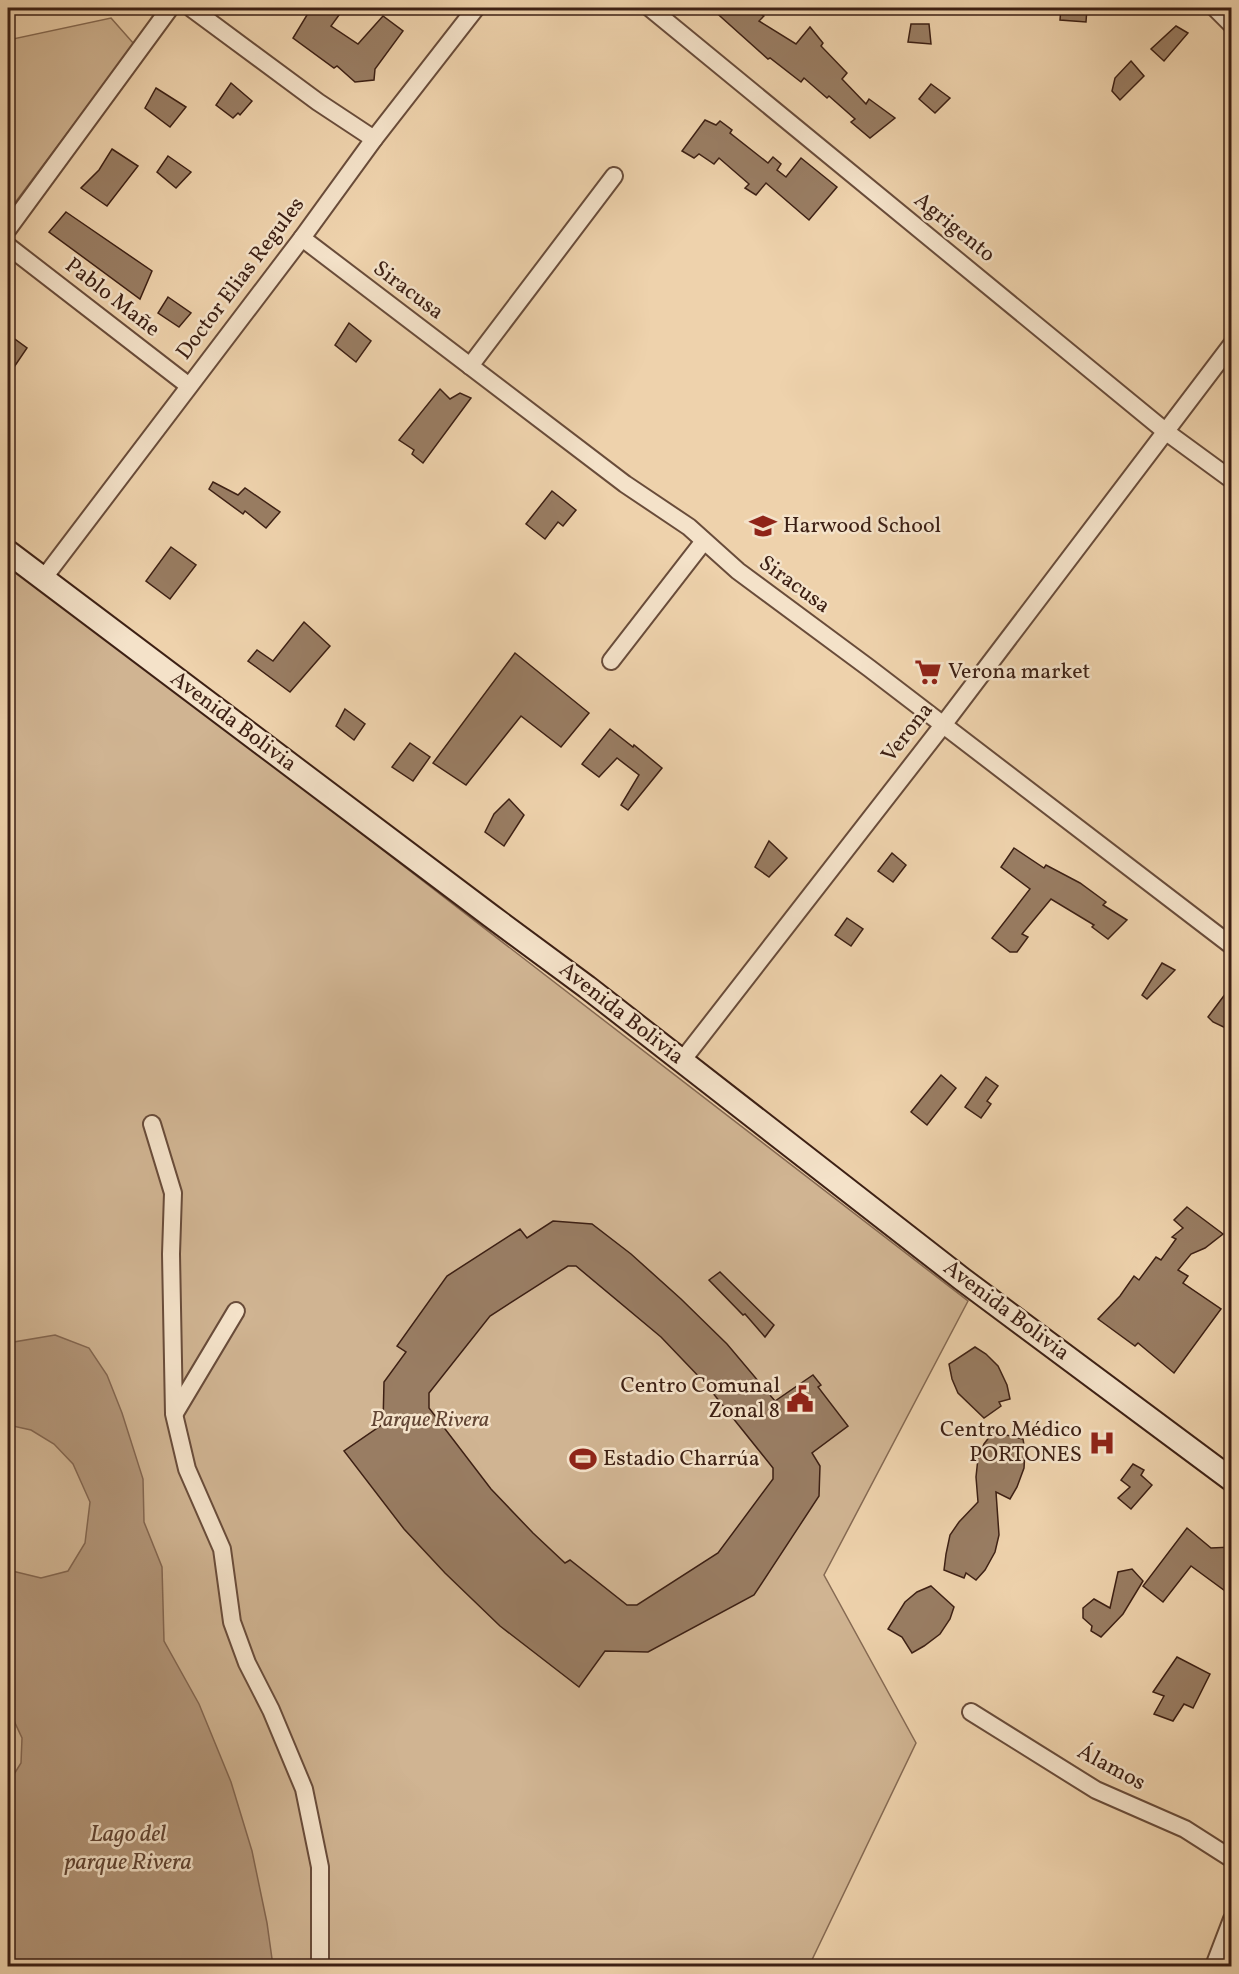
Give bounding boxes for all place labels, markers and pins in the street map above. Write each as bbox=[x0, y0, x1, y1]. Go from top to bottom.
school or university icon: Harwood School bbox=[748, 511, 778, 541]
place label: Harwood School bbox=[783, 511, 941, 542]
supermarket icon: Verona market bbox=[913, 657, 943, 687]
place label: Verona market bbox=[948, 657, 1091, 688]
place label: Centro Comunal Zonal 8 bbox=[620, 1371, 780, 1427]
public building icon: Centro Comunal Zonal 8 bbox=[785, 1384, 815, 1414]
place label: Centro Médico PORTONES bbox=[940, 1415, 1082, 1471]
hospital icon: Centro Médico PORTONES bbox=[1087, 1428, 1117, 1458]
sports icon: Estadio Charrúa bbox=[568, 1444, 598, 1474]
place label: Estadio Charrúa bbox=[603, 1444, 760, 1475]

